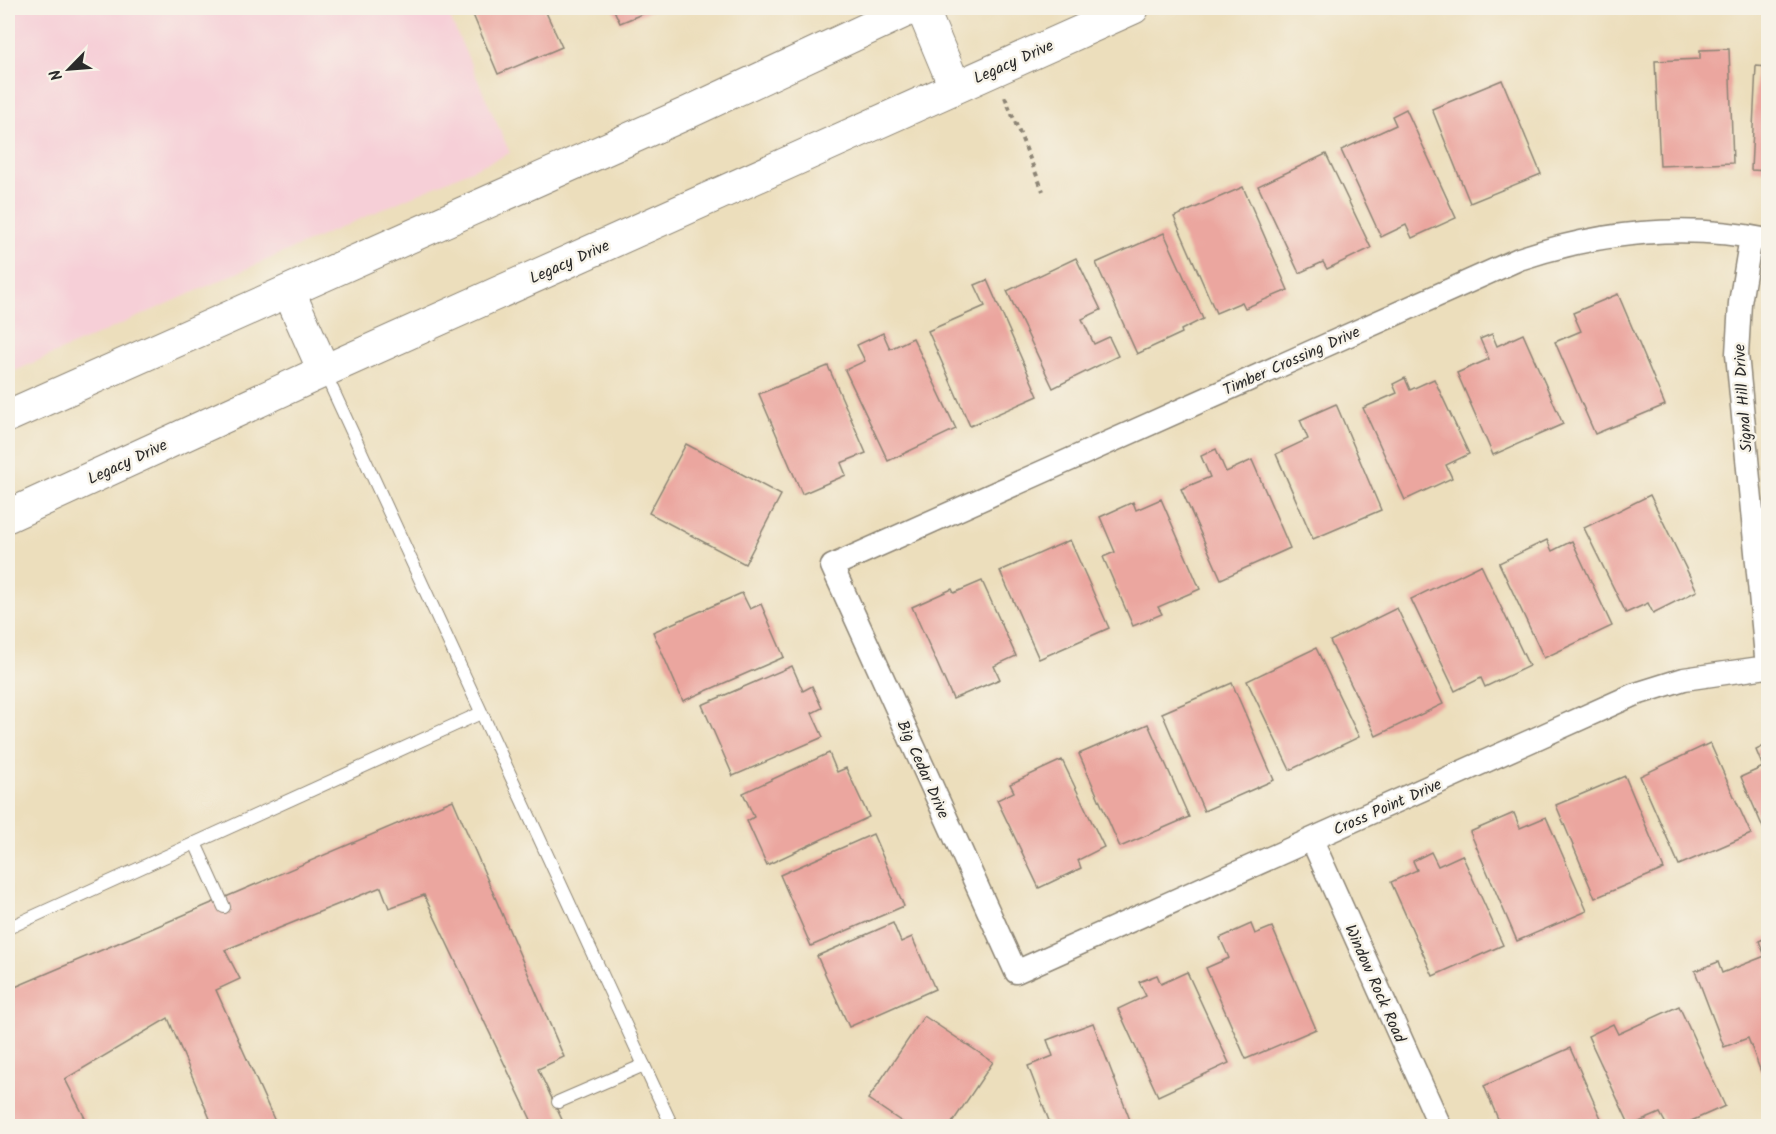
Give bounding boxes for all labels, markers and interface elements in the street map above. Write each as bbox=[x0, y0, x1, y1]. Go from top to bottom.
street label: Legacy Drive bbox=[969, 34, 1058, 91]
north arrow bbox=[39, 39, 99, 99]
text: N bbox=[43, 65, 70, 85]
street label: Legacy Drive bbox=[525, 234, 614, 291]
street label: Timber Crossing Drive bbox=[1219, 320, 1364, 403]
street label: Signal Hill Drive bbox=[1727, 343, 1760, 453]
street label: Legacy Drive bbox=[84, 433, 172, 492]
street label: Big Cedar Drive bbox=[890, 716, 955, 823]
street label: Cross Point Drive bbox=[1329, 772, 1446, 842]
street label: Window Rock Road bbox=[1337, 921, 1412, 1048]

